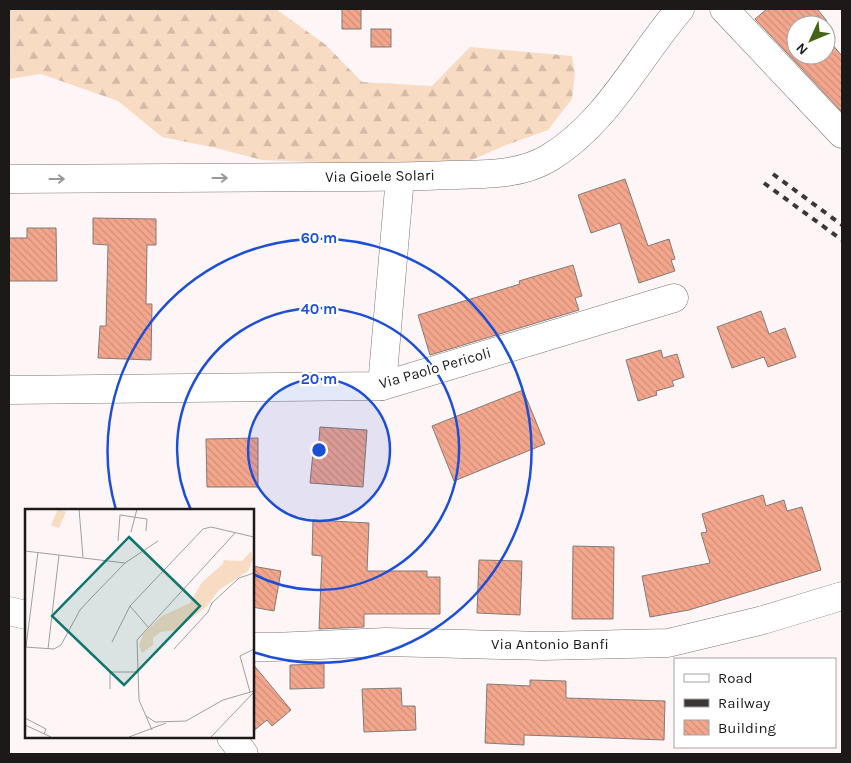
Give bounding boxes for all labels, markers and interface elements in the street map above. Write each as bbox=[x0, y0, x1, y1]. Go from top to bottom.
north arrow bbox=[786, 15, 836, 65]
text: N bbox=[792, 39, 812, 58]
street label: Via Gioele Solari bbox=[325, 166, 435, 186]
one-way arrow bbox=[212, 173, 228, 183]
one-way arrow bbox=[49, 174, 65, 184]
text: 60 m bbox=[301, 229, 337, 247]
text: 40 m bbox=[301, 300, 337, 318]
street label: Via Paolo Pericoli bbox=[377, 343, 493, 393]
text: 20 m bbox=[301, 370, 337, 388]
centre of rings bbox=[310, 441, 328, 459]
inset map bbox=[25, 509, 254, 738]
street label: Via Antonio Banfi bbox=[491, 635, 609, 653]
legend bbox=[674, 658, 836, 748]
text: Road bbox=[718, 669, 753, 687]
text: Railway bbox=[718, 694, 770, 712]
text: Building bbox=[718, 719, 776, 737]

